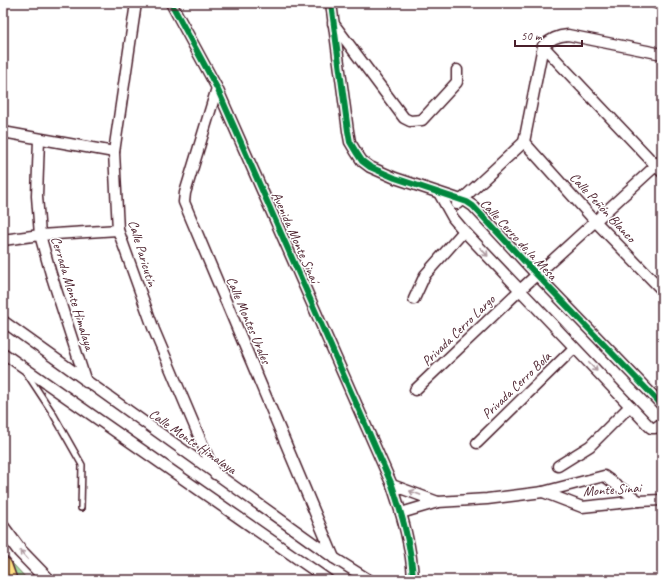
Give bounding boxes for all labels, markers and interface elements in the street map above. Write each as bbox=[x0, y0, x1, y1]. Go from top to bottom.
scale bar bbox=[515, 22, 582, 48]
text: 50 m bbox=[521, 28, 543, 44]
street label: Calle Peñón Blanco bbox=[566, 169, 641, 247]
street label: Avenida Monte Sinaí bbox=[268, 189, 325, 289]
street label: Calle Cerro de la Mesa bbox=[477, 195, 562, 285]
street label: Calle Paricutín bbox=[124, 218, 161, 289]
street label: Cerrada Monte Himalaya bbox=[47, 234, 98, 353]
one-way arrow bbox=[479, 247, 489, 257]
street label: Calle Montes Urales bbox=[223, 274, 275, 368]
street label: Privada Cerro Largo bbox=[418, 290, 499, 370]
street label: Privada Cerro Bola bbox=[478, 348, 555, 422]
one-way arrow bbox=[588, 362, 597, 372]
street label: Calle Monte Himalaya bbox=[146, 405, 241, 479]
street label: Monte Sinai bbox=[582, 479, 644, 500]
one-way arrow bbox=[409, 489, 421, 497]
one-way arrow bbox=[19, 550, 29, 560]

